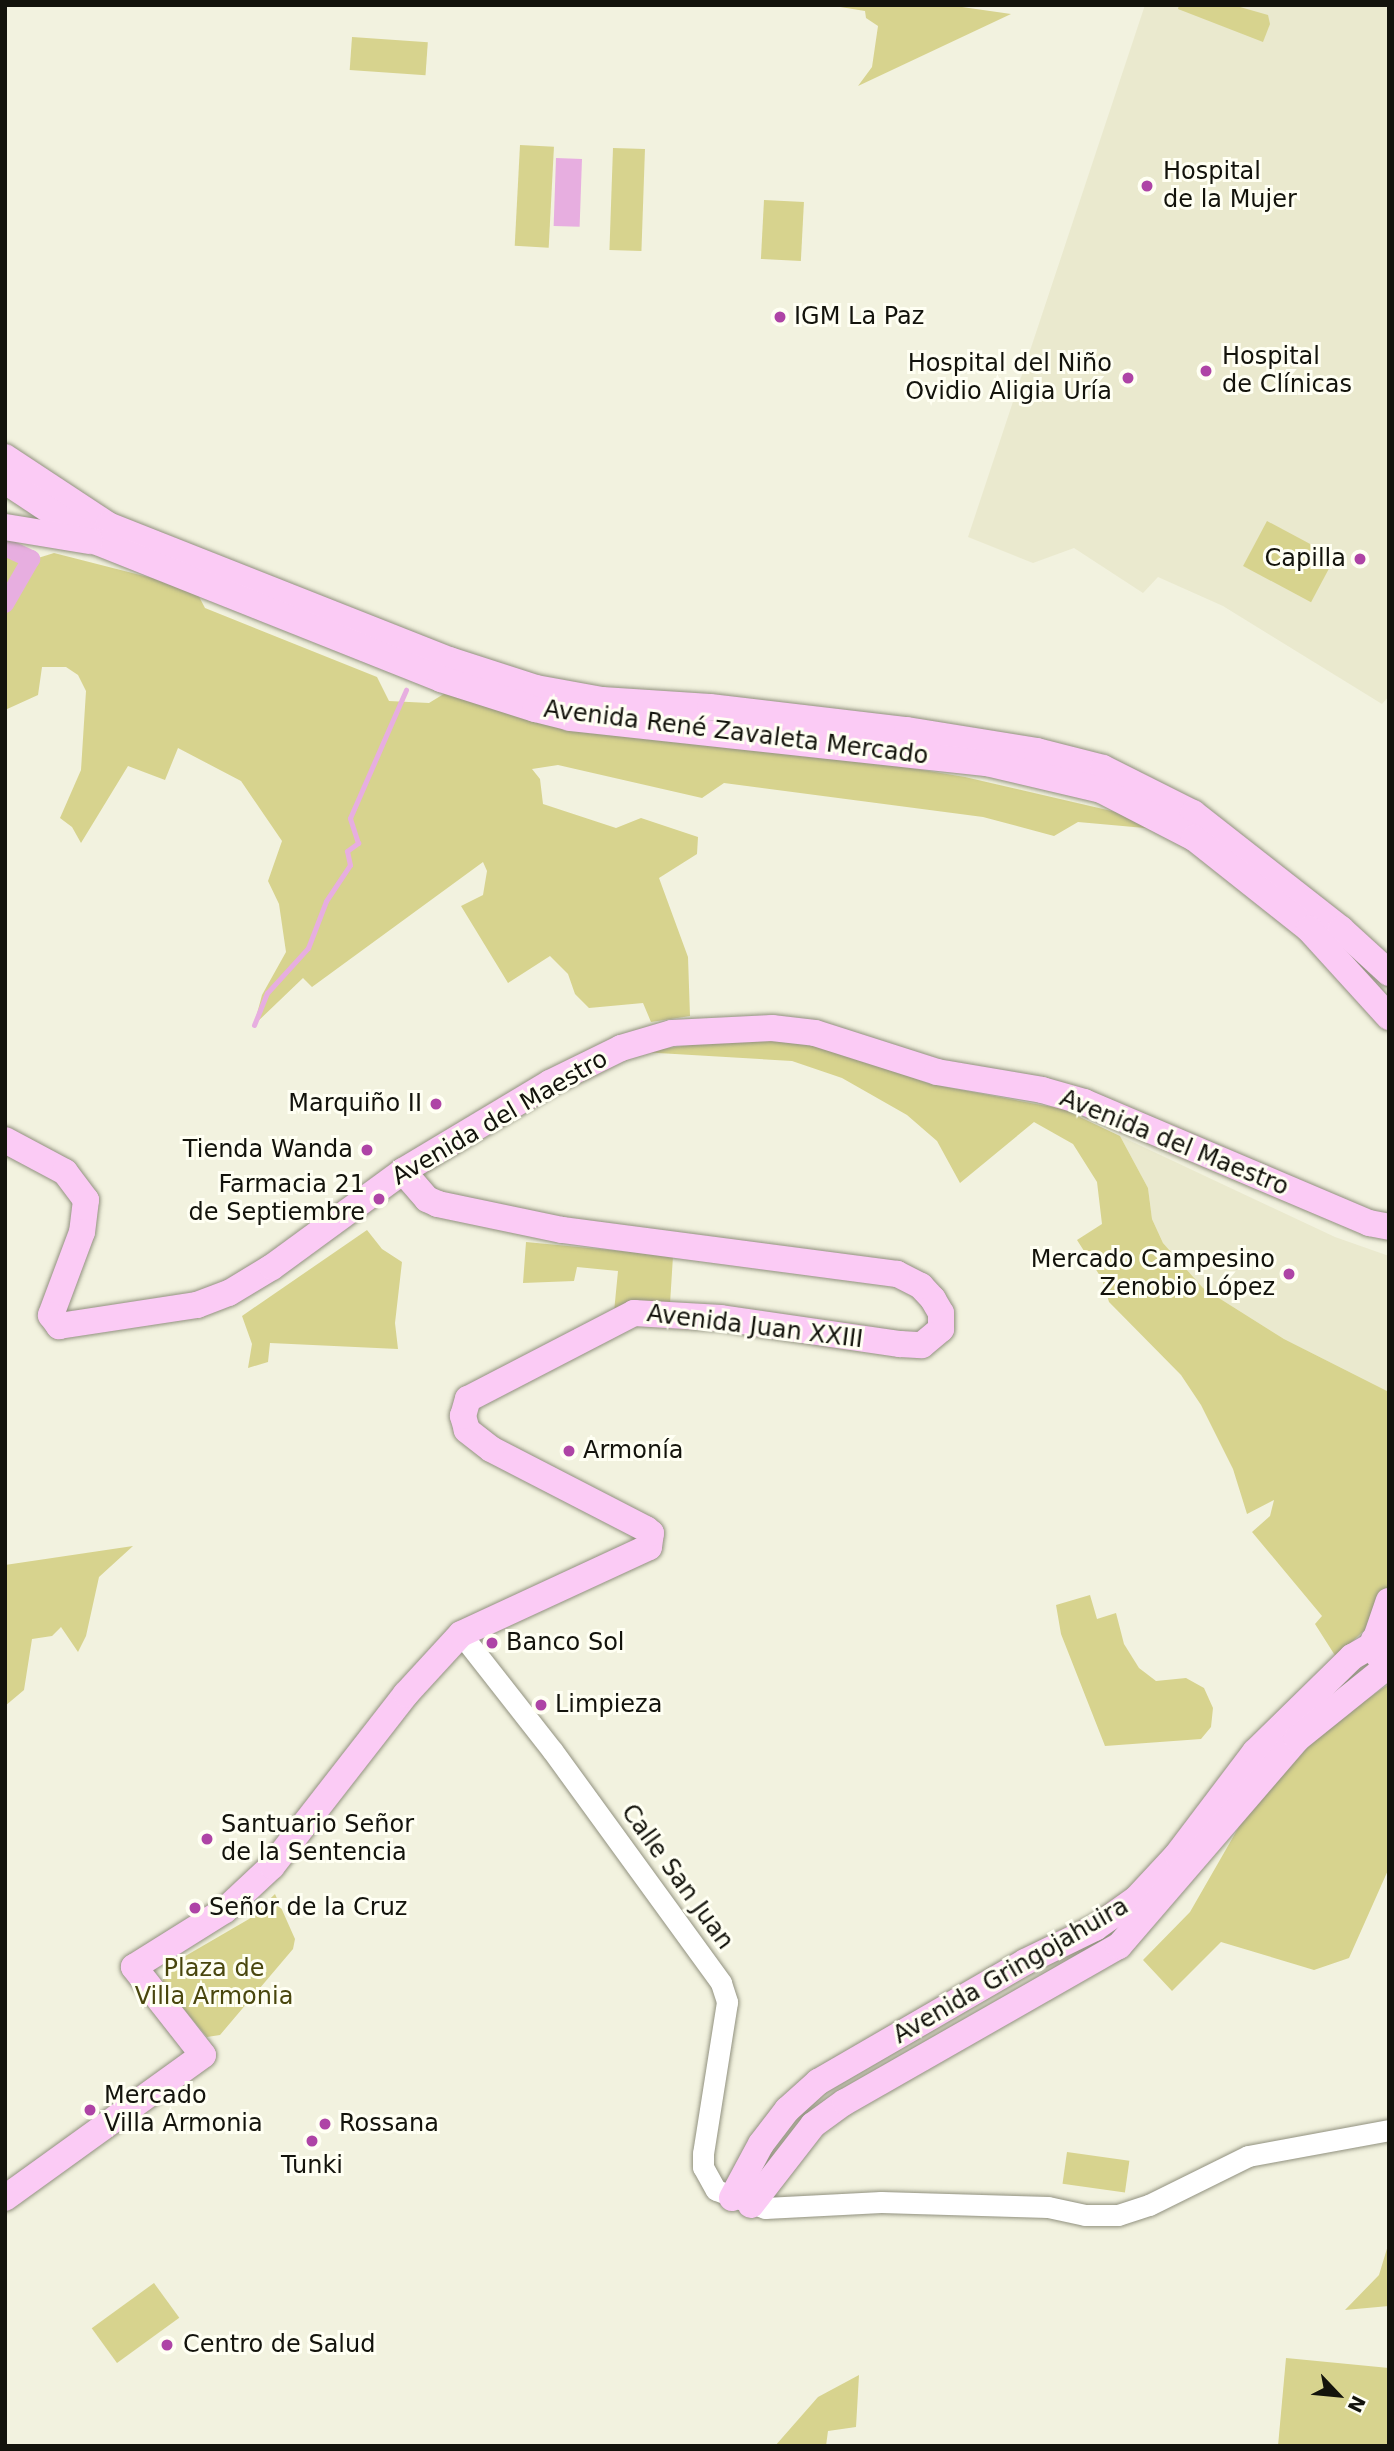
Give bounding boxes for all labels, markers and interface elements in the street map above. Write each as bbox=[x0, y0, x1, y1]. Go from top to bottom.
place label: Hospital de la Mujer bbox=[1163, 158, 1297, 214]
marker: Hospital de la Mujer bbox=[1137, 176, 1157, 196]
place label: IGM La Paz bbox=[794, 303, 924, 331]
marker: IGM La Paz bbox=[772, 309, 788, 325]
place label: Hospital de Clínicas bbox=[1222, 343, 1352, 399]
place label: Hospital del Niño Ovidio Aligia Uría bbox=[905, 350, 1112, 406]
marker: Hospital de Clínicas bbox=[1196, 361, 1216, 381]
marker: Hospital del Niño Ovidio Aligia Uría bbox=[1118, 368, 1138, 388]
place label: Capilla bbox=[1265, 545, 1346, 573]
marker: Capilla bbox=[1352, 551, 1368, 567]
street label: Avenida René Zavaleta Mercado bbox=[542, 695, 930, 771]
street label: Avenida del Maestro bbox=[387, 1045, 613, 1191]
street label: Avenida del Maestro bbox=[1056, 1084, 1292, 1202]
place label: Marquiño II bbox=[288, 1090, 422, 1118]
marker: Marquiño II bbox=[428, 1096, 444, 1112]
place label: Tienda Wanda bbox=[183, 1136, 353, 1164]
marker: Tienda Wanda bbox=[359, 1142, 375, 1158]
place label: Farmacia 21 de Septiembre bbox=[189, 1171, 365, 1227]
marker: Farmacia 21 de Septiembre bbox=[371, 1191, 387, 1207]
place label: Mercado Campesino Zenobio López bbox=[1031, 1246, 1275, 1302]
marker: Mercado Campesino Zenobio López bbox=[1281, 1266, 1297, 1282]
street label: Avenida Juan XXIII bbox=[645, 1299, 865, 1355]
place label: Armonía bbox=[583, 1437, 684, 1465]
marker: Armonía bbox=[561, 1443, 577, 1459]
place label: Banco Sol bbox=[506, 1629, 624, 1657]
marker: Banco Sol bbox=[484, 1635, 500, 1651]
place label: Limpieza bbox=[555, 1691, 662, 1719]
marker: Limpieza bbox=[533, 1697, 549, 1713]
street label: Calle San Juan bbox=[615, 1799, 739, 1955]
place label: Santuario Señor de la Sentencia bbox=[221, 1811, 414, 1867]
marker: Santuario Señor de la Sentencia bbox=[199, 1831, 215, 1847]
street label: Avenida Gringojahuira bbox=[888, 1892, 1134, 2050]
place label: Señor de la Cruz bbox=[209, 1894, 407, 1922]
marker: Señor de la Cruz bbox=[187, 1900, 203, 1916]
park label: Plaza de Villa Armonia bbox=[135, 1955, 293, 2011]
place label: Mercado Villa Armonia bbox=[104, 2082, 263, 2138]
marker: Mercado Villa Armonia bbox=[82, 2102, 98, 2118]
place label: Rossana bbox=[339, 2110, 439, 2138]
marker: Rossana bbox=[317, 2116, 333, 2132]
marker: Tunki bbox=[304, 2133, 320, 2149]
place label: Tunki bbox=[281, 2152, 343, 2180]
place label: Centro de Salud bbox=[183, 2331, 375, 2359]
marker: Centro de Salud bbox=[157, 2335, 177, 2355]
north arrow bbox=[1303, 2360, 1373, 2430]
text: N bbox=[1344, 2392, 1370, 2416]

